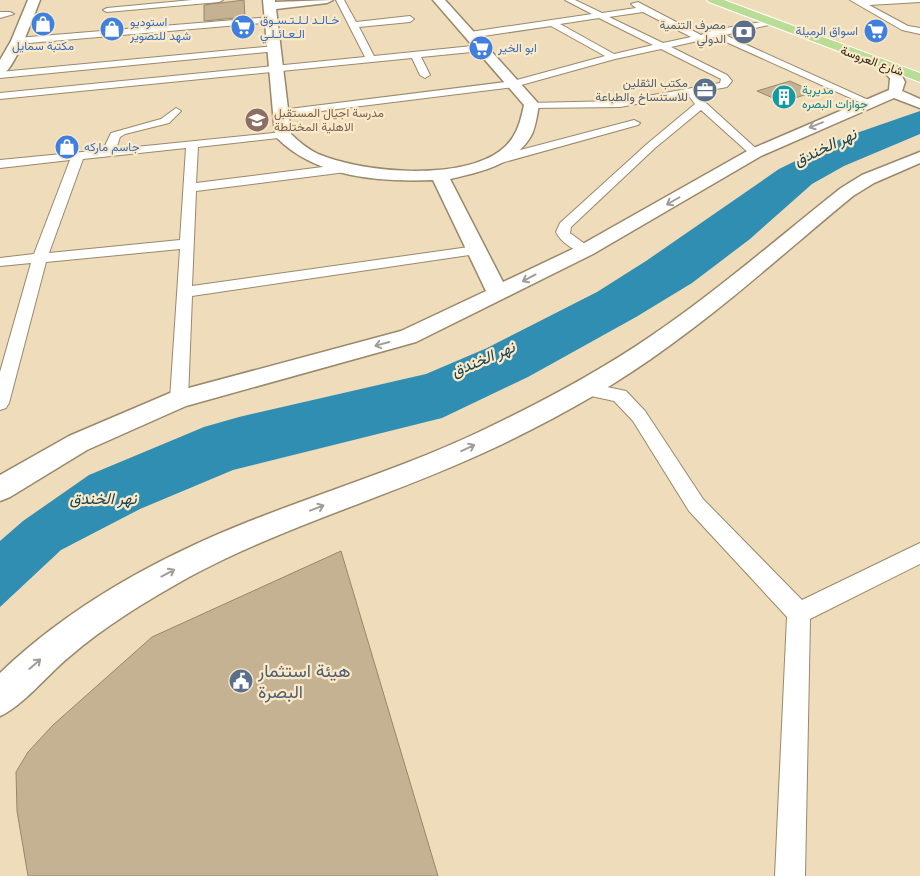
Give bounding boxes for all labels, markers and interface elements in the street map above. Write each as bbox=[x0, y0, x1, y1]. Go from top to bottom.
shop icon: مكتبة سمايل bbox=[30, 11, 56, 37]
place label: خـالـد لـلـتـسـوق الـعـائـلـي bbox=[260, 13, 339, 44]
supermarket icon: خـالـد لـلـتـسـوق الـعـائـلـي bbox=[230, 14, 256, 40]
place label: استوديو شهد للتصوير bbox=[129, 15, 191, 44]
shop icon: استوديو شهد للتصوير bbox=[99, 16, 125, 42]
place label: مصرف التنمية الدولي bbox=[660, 18, 726, 49]
supermarket icon: اسواق الرميلة bbox=[863, 18, 889, 44]
bank icon: مصرف التنمية الدولي bbox=[731, 19, 757, 45]
place label: اسواق الرميلة bbox=[795, 24, 858, 39]
supermarket icon: ابو الخير bbox=[468, 35, 494, 61]
place label: مكتبة سمايل bbox=[12, 39, 74, 54]
place label: ابو الخير bbox=[497, 41, 537, 56]
street label: شارع العروسة bbox=[838, 43, 905, 81]
place label: مكتب الثقلين للاستنساخ والطباعة bbox=[595, 76, 688, 106]
office icon: مكتب الثقلين للاستنساخ والطباعة bbox=[692, 77, 718, 103]
place label: مديرية جوازات البصره bbox=[802, 83, 868, 112]
building icon: مديرية جوازات البصره bbox=[771, 84, 797, 110]
place label: مدرسة اجيال المستقبل الاهلية المختلطة bbox=[274, 106, 384, 134]
school or university icon: مدرسة اجيال المستقبل الاهلية المختلطة bbox=[244, 107, 270, 133]
one-way arrow bbox=[809, 121, 824, 131]
water label: نهر الخندق bbox=[791, 124, 861, 171]
shop icon: جاسم ماركه bbox=[54, 134, 80, 160]
place label: جاسم ماركه bbox=[84, 140, 140, 155]
one-way arrow bbox=[666, 196, 680, 206]
one-way arrow bbox=[522, 273, 537, 283]
water label: نهر الخندق bbox=[448, 337, 519, 382]
one-way arrow bbox=[374, 340, 390, 349]
one-way arrow bbox=[461, 443, 476, 453]
water label: نهر الخندق bbox=[69, 489, 138, 509]
one-way arrow bbox=[309, 503, 325, 512]
one-way arrow bbox=[161, 568, 176, 578]
one-way arrow bbox=[28, 659, 41, 670]
place label: هيئة استثمار البصرة bbox=[257, 660, 351, 703]
public building icon: هيئة استثمار البصرة bbox=[228, 668, 254, 694]

